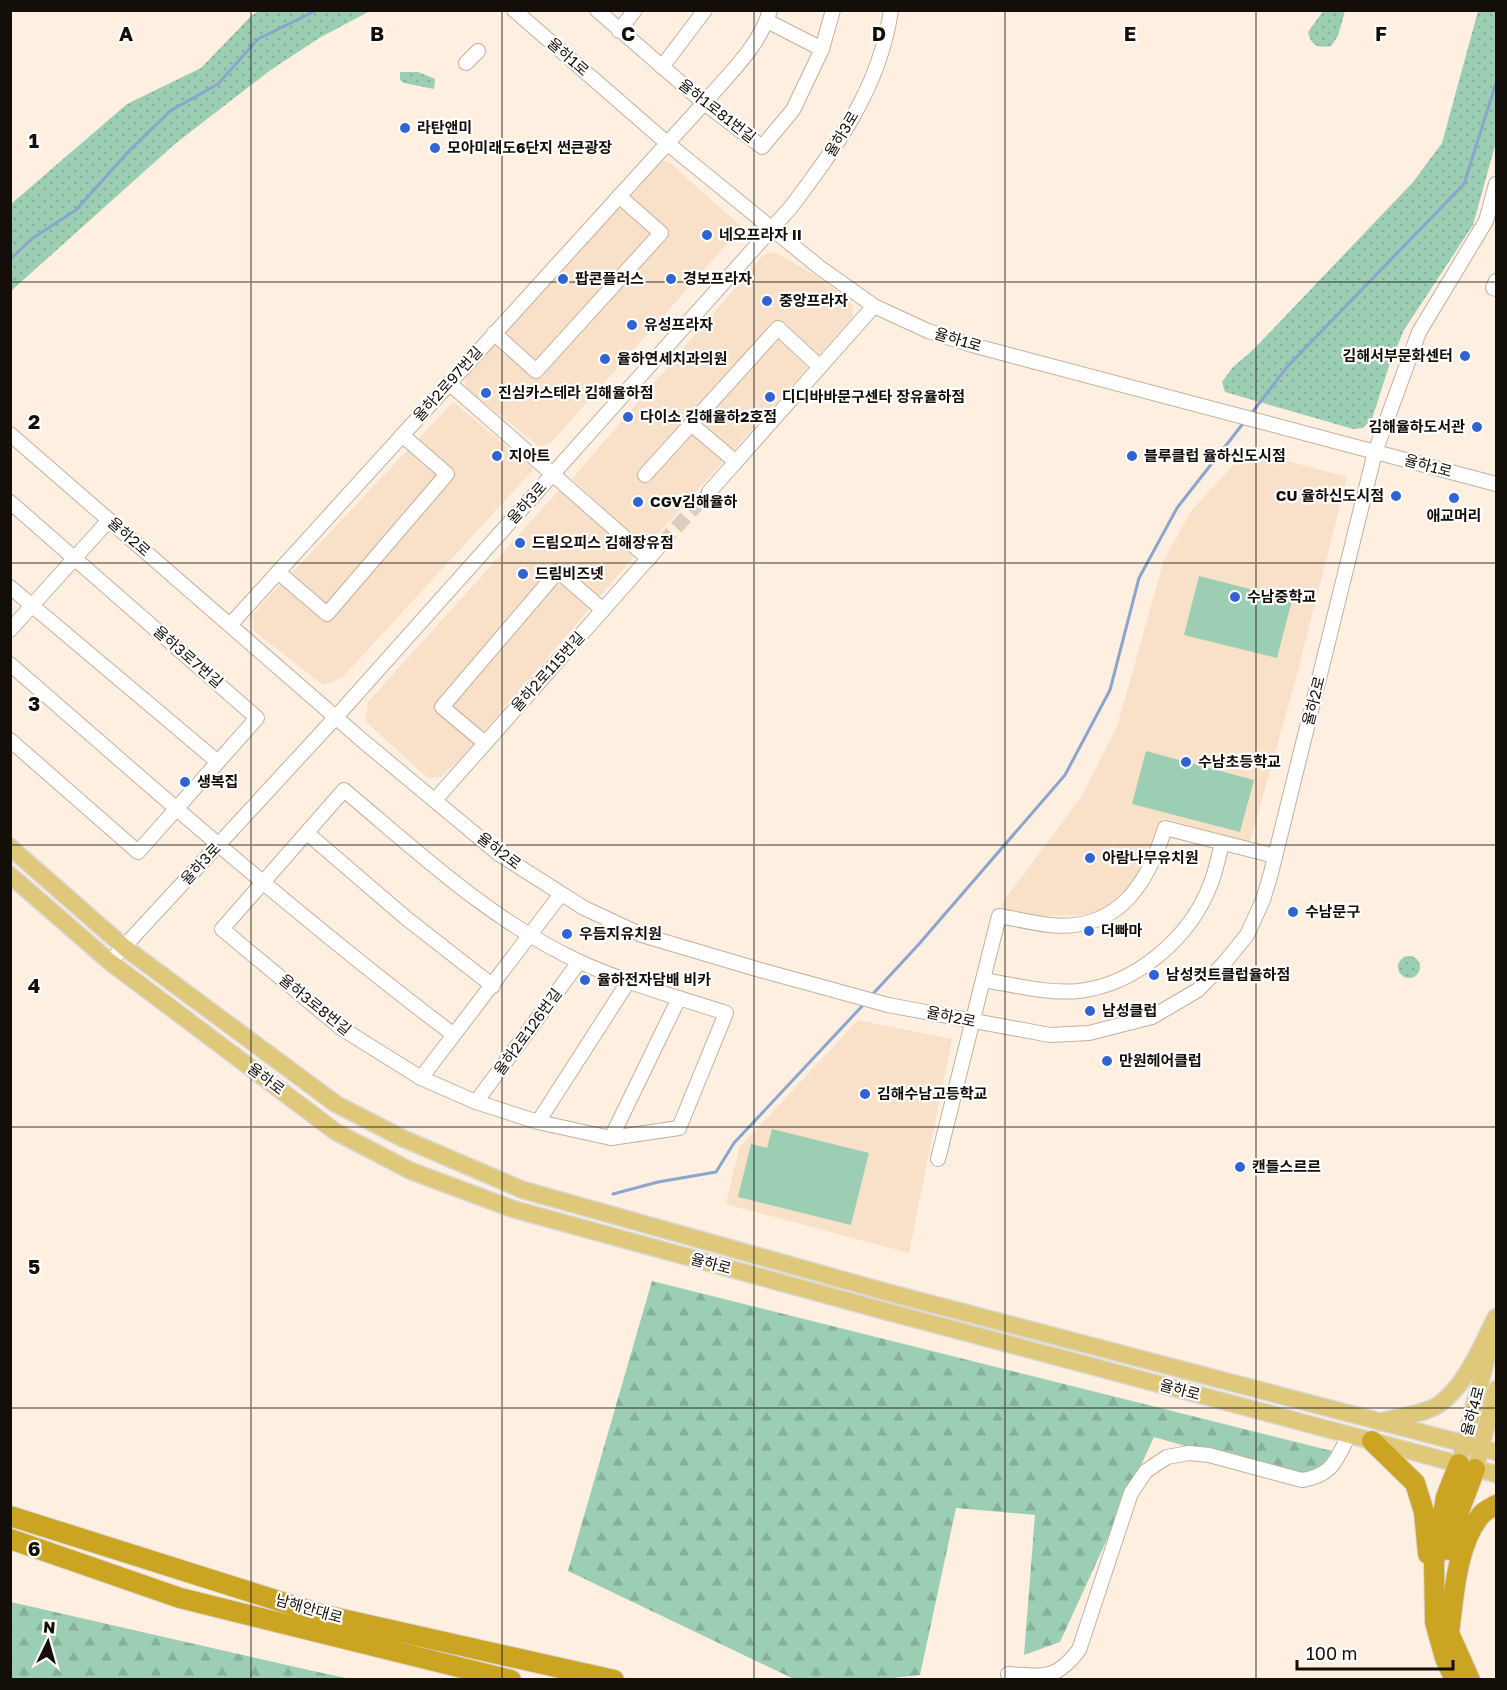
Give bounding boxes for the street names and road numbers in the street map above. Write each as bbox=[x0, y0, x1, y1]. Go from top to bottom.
street label: 율하1로 bbox=[544, 33, 593, 79]
street label: 율하1로81번길 bbox=[676, 75, 760, 146]
street label: 율하3로 bbox=[821, 107, 862, 160]
street label: 율하1로 bbox=[932, 323, 984, 355]
street label: 율하2로97번길 bbox=[409, 342, 486, 425]
street label: 율하1로 bbox=[1402, 450, 1454, 480]
street label: 율하3로 bbox=[503, 478, 550, 527]
street label: 율하2로 bbox=[105, 513, 154, 559]
street label: 율하3로7번길 bbox=[150, 621, 227, 691]
street label: 율하2로115번길 bbox=[507, 628, 588, 715]
street label: 율하2로 bbox=[1298, 674, 1328, 727]
street label: 율하2로 bbox=[474, 828, 525, 872]
street label: 율하3로 bbox=[177, 839, 224, 888]
street label: 율하3로8번길 bbox=[276, 970, 355, 1039]
street label: 율하2로126번길 bbox=[490, 985, 565, 1078]
street label: 율하2로 bbox=[925, 1002, 978, 1030]
street label: 율하로 bbox=[245, 1059, 289, 1098]
street label: 율하로 bbox=[689, 1249, 734, 1277]
street label: 율하로 bbox=[1158, 1375, 1203, 1403]
street label: 율하4로 bbox=[1457, 1384, 1487, 1437]
street label: 남해안대로 bbox=[274, 1590, 345, 1626]

